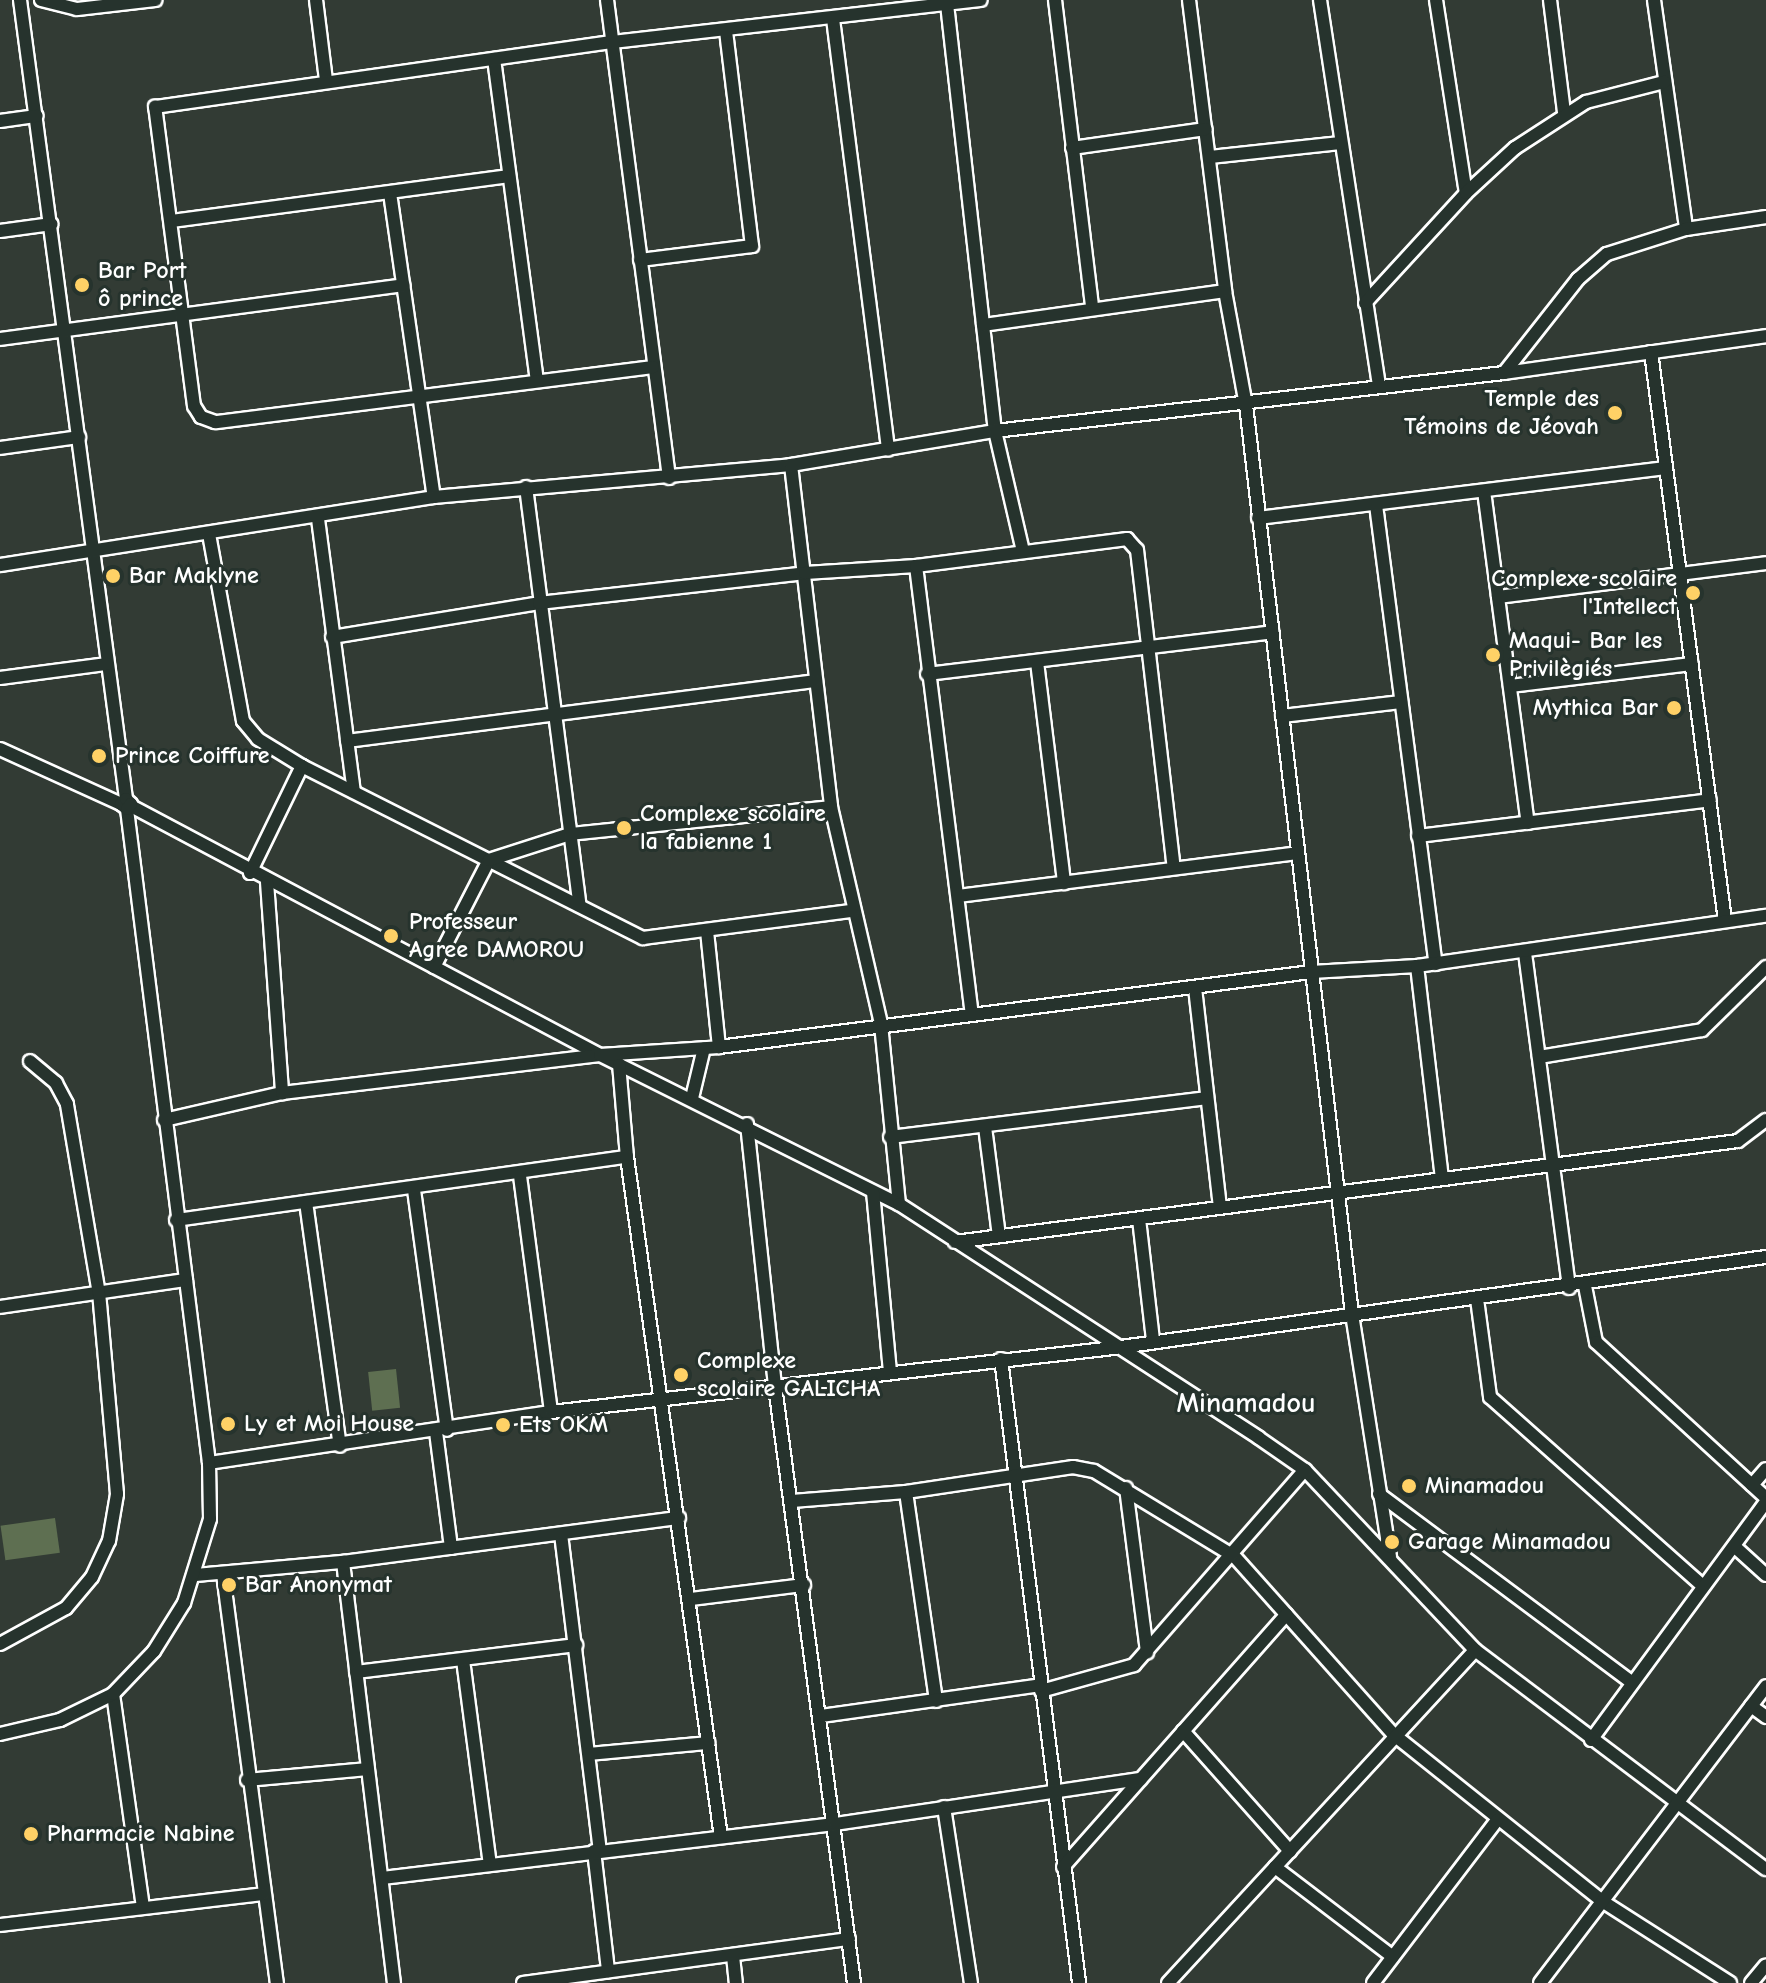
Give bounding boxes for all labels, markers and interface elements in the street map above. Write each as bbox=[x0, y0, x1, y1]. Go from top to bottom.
place label: Bar Port ô prince bbox=[98, 257, 186, 313]
marker: Bar Port ô prince bbox=[73, 276, 91, 294]
place label: Temple des Témoins de Jéovah bbox=[1404, 385, 1599, 441]
marker: Temple des Témoins de Jéovah bbox=[1606, 404, 1624, 422]
place label: Bar Maklyne bbox=[129, 562, 259, 590]
place label: Complexe scolaire l'Intellect bbox=[1491, 565, 1677, 621]
marker: Bar Maklyne bbox=[104, 567, 122, 585]
marker: Complexe scolaire l'Intellect bbox=[1684, 584, 1702, 602]
place label: Maqui- Bar les Privilègiés bbox=[1509, 627, 1662, 683]
marker: Maqui- Bar les Privilègiés bbox=[1484, 646, 1502, 664]
place label: Mythica Bar bbox=[1533, 694, 1658, 722]
marker: Mythica Bar bbox=[1665, 699, 1683, 717]
place label: Prince Coiffure bbox=[115, 742, 270, 770]
marker: Prince Coiffure bbox=[90, 747, 108, 765]
place label: Complexe scolaire la fabienne 1 bbox=[640, 800, 826, 856]
marker: Complexe scolaire la fabienne 1 bbox=[615, 819, 633, 837]
place label: Professeur Agree DAMOROU bbox=[409, 908, 584, 964]
marker: Professeur Agree DAMOROU bbox=[380, 925, 402, 947]
place label: Complexe scolaire GALICHA bbox=[697, 1347, 880, 1403]
marker: Complexe scolaire GALICHA bbox=[672, 1366, 690, 1384]
district label: Minamadou bbox=[1177, 1386, 1315, 1420]
place label: Ly et Moi House bbox=[244, 1410, 414, 1438]
place label: Ets OKM bbox=[519, 1411, 608, 1439]
marker: Ly et Moi House bbox=[219, 1415, 237, 1433]
marker: Ets OKM bbox=[494, 1416, 512, 1434]
place label: Minamadou bbox=[1425, 1472, 1544, 1500]
marker: Minamadou bbox=[1400, 1477, 1418, 1495]
place label: Garage Minamadou bbox=[1408, 1528, 1611, 1556]
marker: Garage Minamadou bbox=[1383, 1533, 1401, 1551]
place label: Bar Anonymat bbox=[245, 1571, 392, 1599]
marker: Bar Anonymat bbox=[220, 1576, 238, 1594]
place label: Pharmacie Nabine bbox=[47, 1820, 235, 1848]
marker: Pharmacie Nabine bbox=[22, 1825, 40, 1843]

